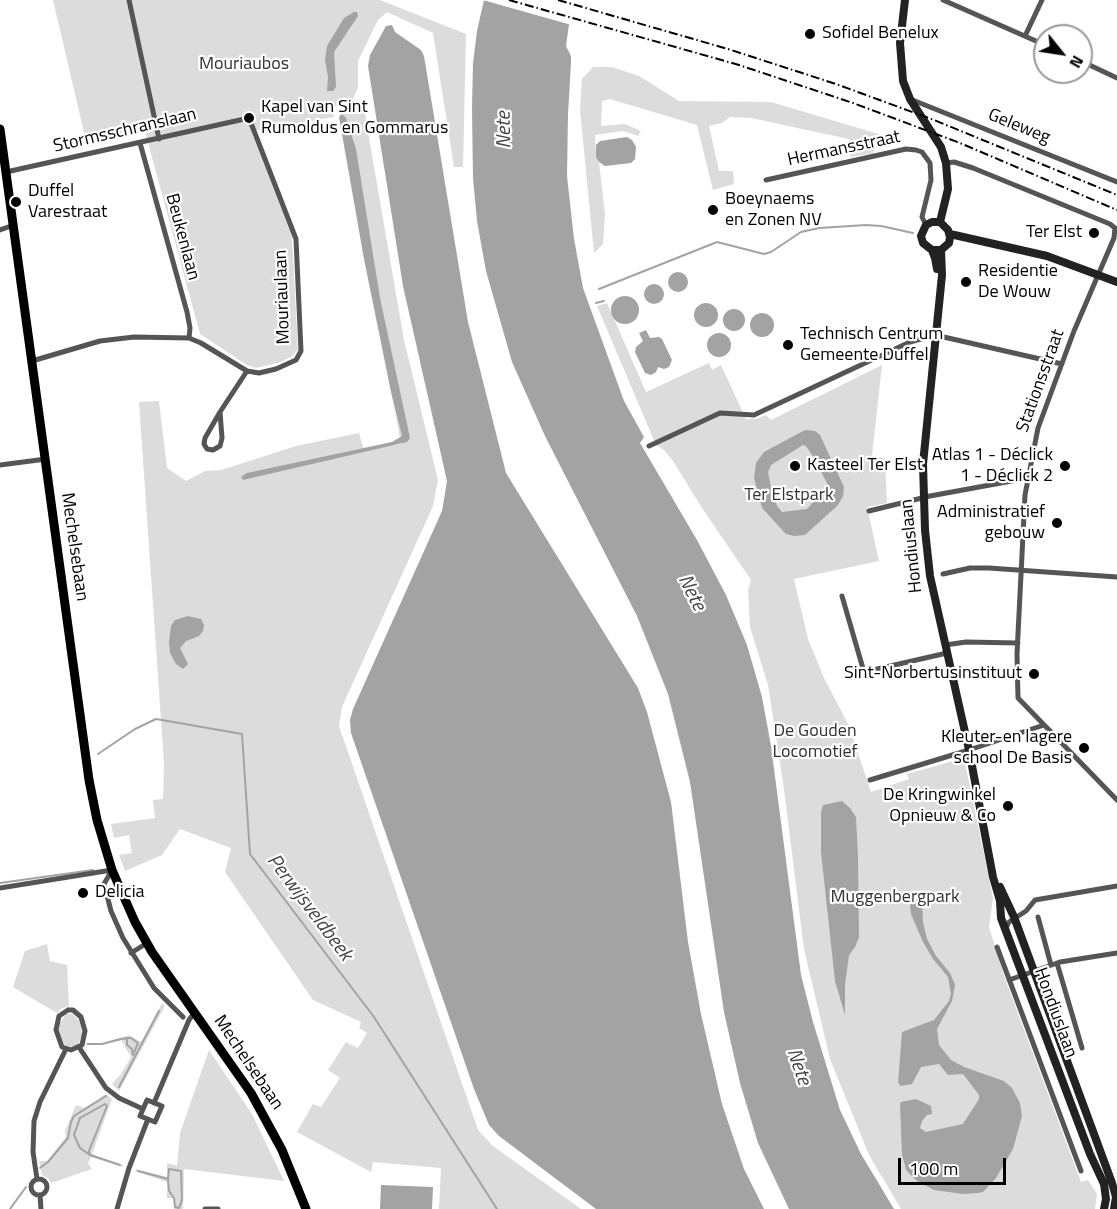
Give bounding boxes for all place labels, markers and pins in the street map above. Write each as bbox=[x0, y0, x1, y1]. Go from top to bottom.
place label: Sofidel Benelux bbox=[822, 23, 939, 45]
marker: Sofidel Benelux bbox=[803, 27, 817, 41]
place label: Kapel van Sint Rumoldus en Gommarus bbox=[261, 97, 448, 140]
marker: Kapel van Sint Rumoldus en Gommarus bbox=[242, 111, 256, 125]
place label: Duffel Varestraat bbox=[28, 181, 107, 224]
place label: Boeynaems en Zonen NV bbox=[725, 189, 822, 232]
marker: Duffel Varestraat bbox=[9, 195, 23, 209]
marker: Boeynaems en Zonen NV bbox=[706, 203, 720, 217]
place label: Ter Elst bbox=[1026, 222, 1082, 244]
marker: Ter Elst bbox=[1087, 226, 1101, 240]
place label: Residentie De Wouw bbox=[978, 261, 1058, 304]
marker: Residentie De Wouw bbox=[959, 275, 973, 289]
place label: Technisch Centrum Gemeente Duffel bbox=[800, 324, 943, 366]
marker: Technisch Centrum Gemeente Duffel bbox=[781, 338, 795, 352]
place label: Atlas 1 - Déclick 1 - Déclick 2 bbox=[932, 445, 1053, 488]
place label: Kasteel Ter Elst bbox=[807, 455, 923, 477]
marker: Kasteel Ter Elst bbox=[788, 459, 802, 473]
marker: Atlas 1 - Déclick 1 - Déclick 2 bbox=[1058, 459, 1072, 473]
place label: Administratief gebouw bbox=[937, 502, 1045, 544]
marker: Administratief gebouw bbox=[1050, 516, 1064, 530]
place label: Sint-Norbertusinstituut bbox=[844, 663, 1022, 685]
marker: Sint-Norbertusinstituut bbox=[1027, 667, 1041, 681]
place label: Kleuter-en lagere school De Basis bbox=[941, 727, 1072, 770]
marker: Kleuter-en lagere school De Basis bbox=[1077, 741, 1091, 755]
place label: De Kringwinkel Opnieuw & Co bbox=[883, 785, 996, 828]
marker: De Kringwinkel Opnieuw & Co bbox=[1001, 799, 1015, 813]
place label: Delicia bbox=[95, 882, 145, 904]
marker: Delicia bbox=[76, 886, 90, 900]

